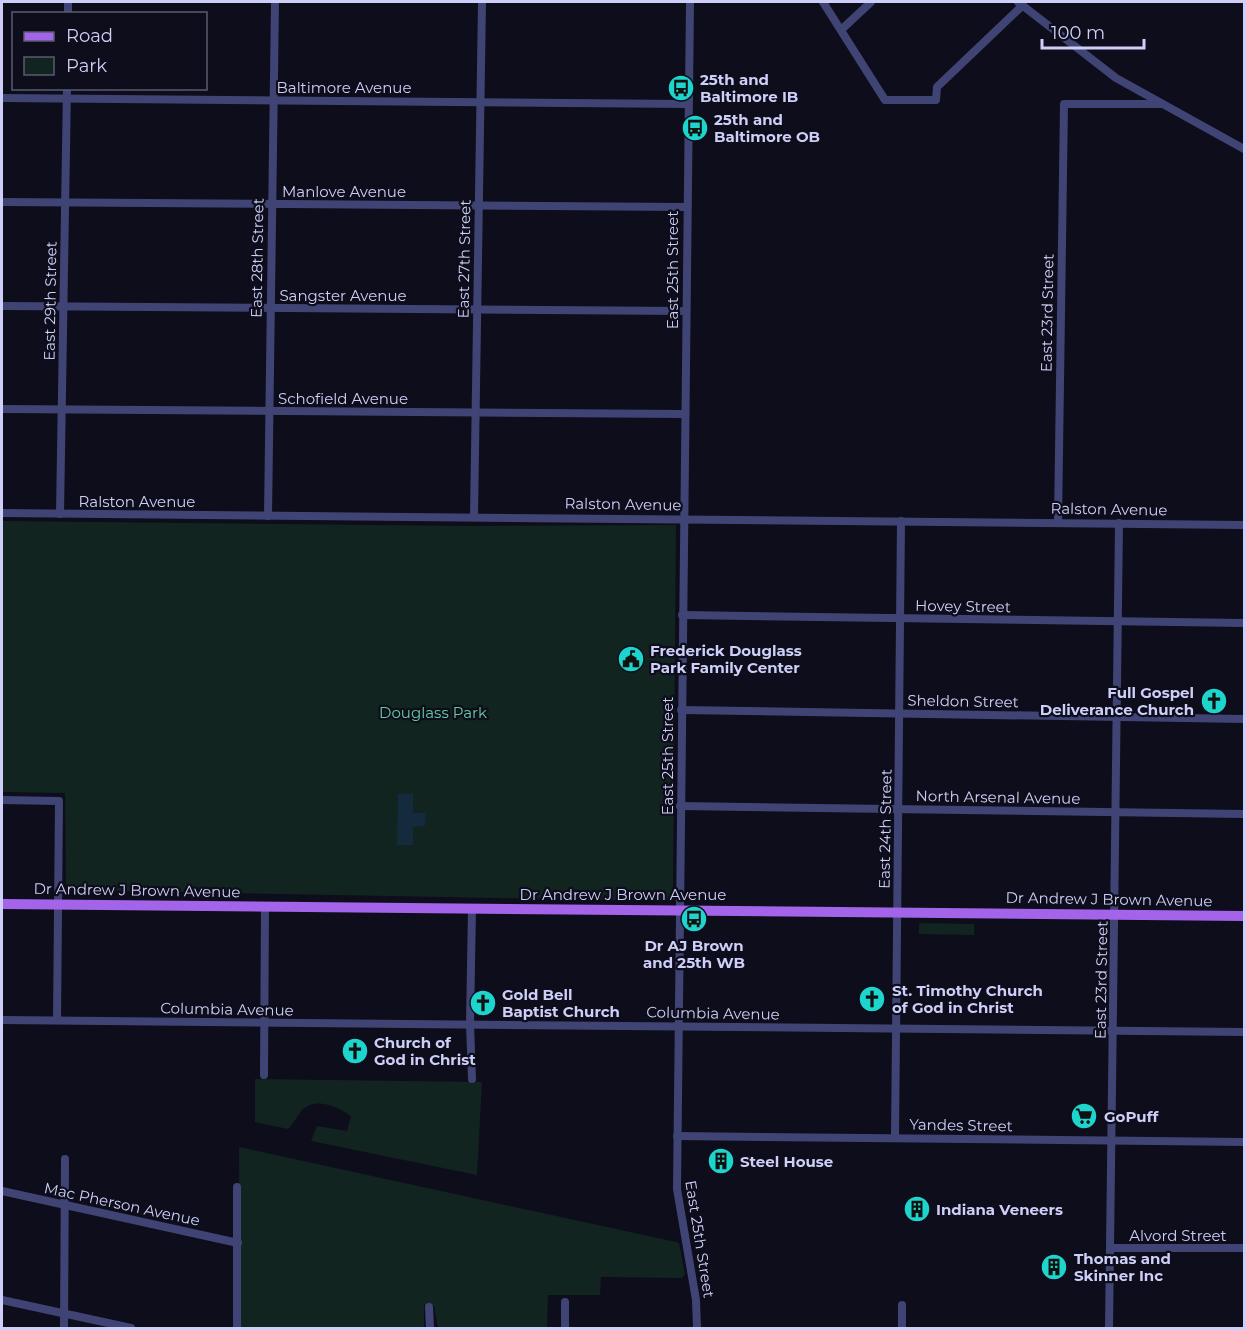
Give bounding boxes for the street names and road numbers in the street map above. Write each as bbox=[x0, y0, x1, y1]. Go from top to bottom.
street label: Baltimore Avenue bbox=[277, 78, 411, 97]
street label: Manlove Avenue bbox=[282, 182, 406, 201]
street label: East 28th Street bbox=[246, 198, 268, 318]
street label: East 27th Street bbox=[453, 199, 475, 319]
street label: East 25th Street bbox=[663, 211, 682, 329]
street label: East 29th Street bbox=[39, 241, 61, 361]
street label: East 23rd Street bbox=[1036, 254, 1058, 372]
street label: Sangster Avenue bbox=[279, 286, 407, 305]
street label: Schofield Avenue bbox=[278, 389, 408, 408]
street label: Ralston Avenue bbox=[79, 492, 195, 511]
street label: Ralston Avenue bbox=[564, 493, 682, 515]
street label: Ralston Avenue bbox=[1050, 498, 1168, 520]
street label: Hovey Street bbox=[915, 596, 1011, 616]
street label: Sheldon Street bbox=[907, 691, 1019, 711]
street label: East 25th Street bbox=[658, 697, 677, 815]
street label: East 24th Street bbox=[874, 769, 896, 889]
street label: North Arsenal Avenue bbox=[916, 786, 1080, 808]
street label: Dr Andrew J Brown Avenue bbox=[33, 879, 241, 901]
street label: Dr Andrew J Brown Avenue bbox=[520, 885, 726, 904]
street label: Dr Andrew J Brown Avenue bbox=[1005, 888, 1213, 910]
street label: East 23rd Street bbox=[1090, 921, 1112, 1039]
street label: Columbia Avenue bbox=[160, 998, 294, 1020]
street label: Columbia Avenue bbox=[646, 1002, 780, 1024]
street label: Yandes Street bbox=[909, 1115, 1013, 1135]
street label: Mac Pherson Avenue bbox=[42, 1178, 202, 1230]
street label: East 25th Street bbox=[681, 1179, 719, 1299]
street label: Alvord Street bbox=[1129, 1226, 1227, 1245]

